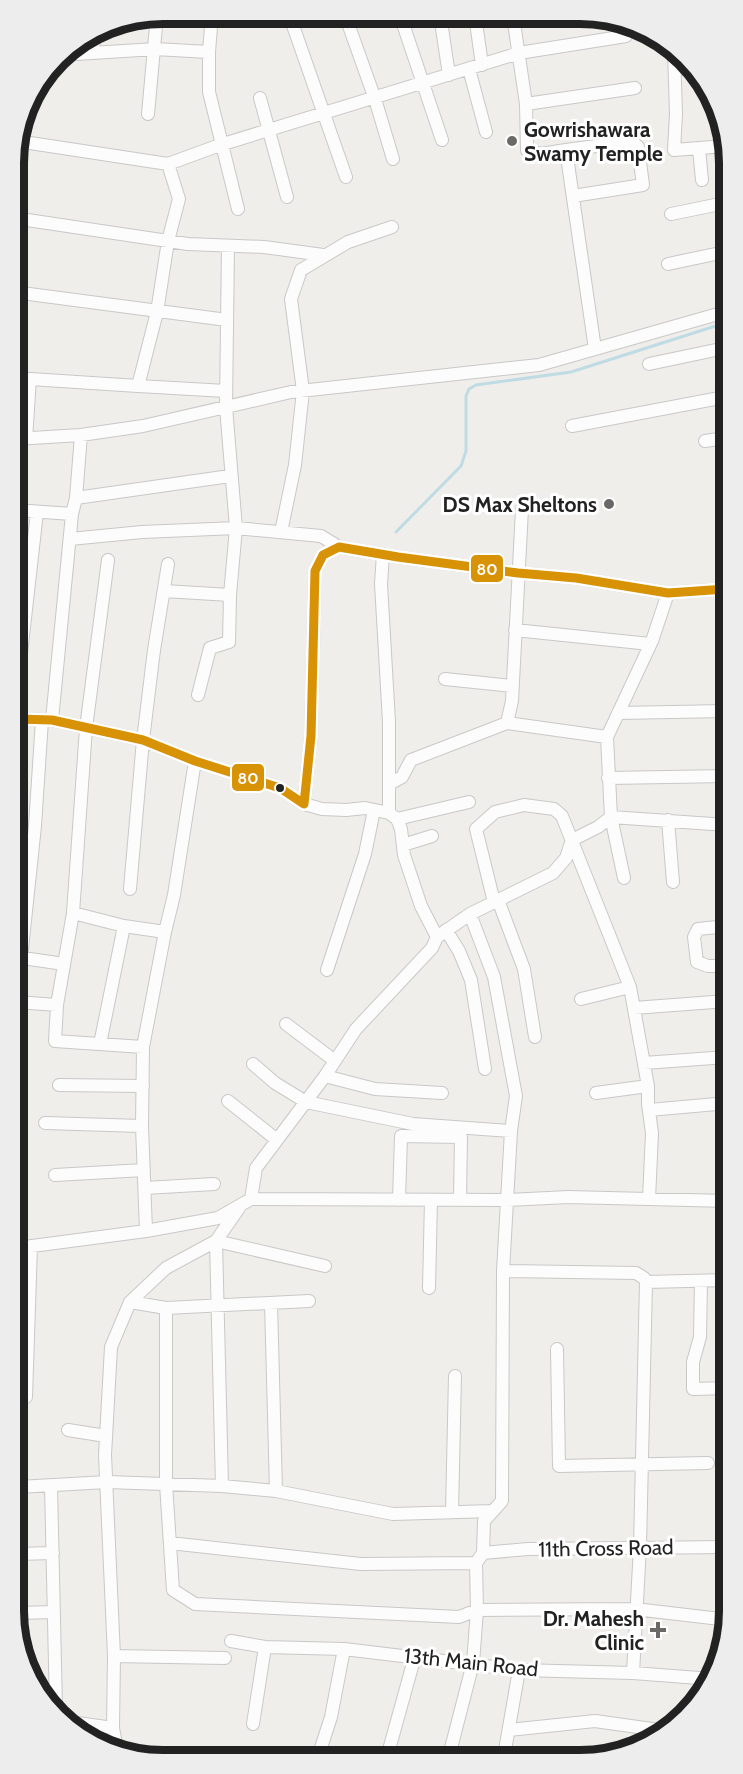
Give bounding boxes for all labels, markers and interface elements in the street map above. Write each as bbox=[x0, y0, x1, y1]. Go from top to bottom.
place label: Gowrishawara Swamy Temple bbox=[524, 117, 663, 166]
marker: Gowrishawara Swamy Temple bbox=[505, 134, 519, 148]
place label: DS Max Sheltons bbox=[443, 492, 597, 517]
marker: DS Max Sheltons bbox=[602, 497, 616, 511]
line badge: 80 bbox=[470, 554, 504, 583]
text: 80 bbox=[477, 560, 497, 579]
line badge: 80 bbox=[231, 763, 265, 792]
text: 80 bbox=[238, 769, 258, 788]
unlabelled marker bbox=[274, 782, 286, 794]
street label: 11th Cross Road bbox=[538, 1534, 674, 1562]
place label: Dr. Mahesh Clinic bbox=[543, 1606, 644, 1655]
marker: Dr. Mahesh Clinic bbox=[649, 1621, 667, 1639]
street label: 13th Main Road bbox=[403, 1643, 539, 1681]

